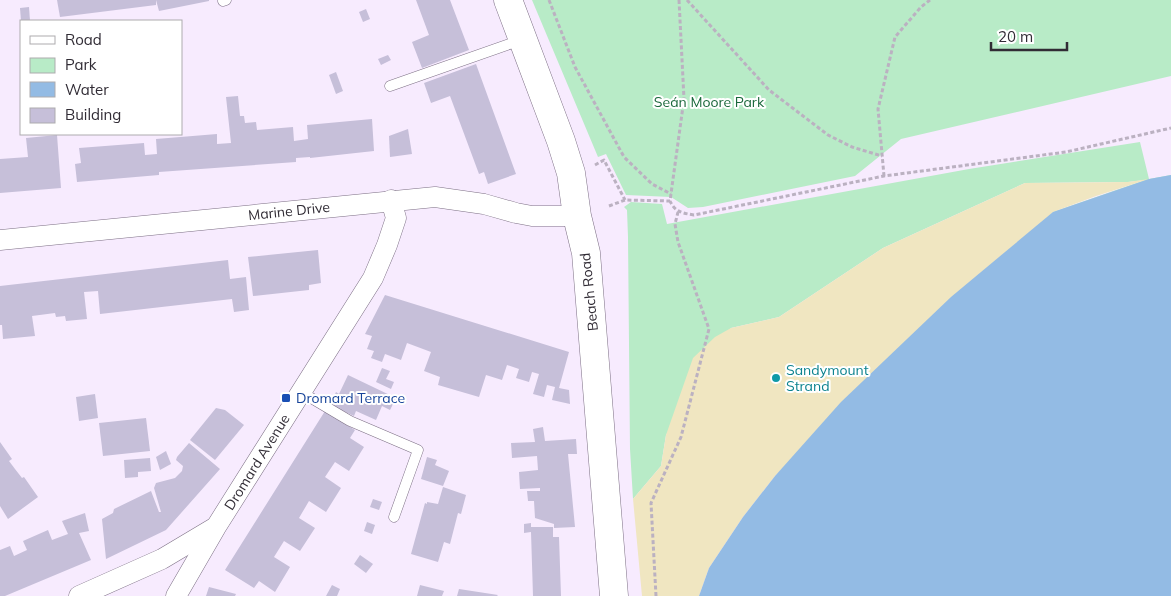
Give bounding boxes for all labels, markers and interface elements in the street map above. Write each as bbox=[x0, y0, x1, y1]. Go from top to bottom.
legend bbox=[20, 20, 182, 135]
scale bar bbox=[991, 20, 1067, 52]
text: 20 m bbox=[998, 27, 1033, 46]
text: Road bbox=[65, 30, 102, 49]
text: Park bbox=[65, 55, 97, 74]
text: Water bbox=[65, 80, 109, 99]
park label: Seán Moore Park bbox=[654, 93, 765, 111]
text: Building bbox=[65, 105, 121, 124]
street label: Marine Drive bbox=[247, 198, 331, 224]
street label: Beach Road bbox=[576, 252, 602, 332]
place label: Sandymount Strand bbox=[786, 361, 869, 395]
marker: Sandymount Strand bbox=[770, 372, 782, 384]
place label: Dromard Terrace bbox=[296, 389, 405, 407]
marker: Dromard Terrace bbox=[280, 392, 292, 404]
street label: Dromard Avenue bbox=[220, 411, 294, 513]

